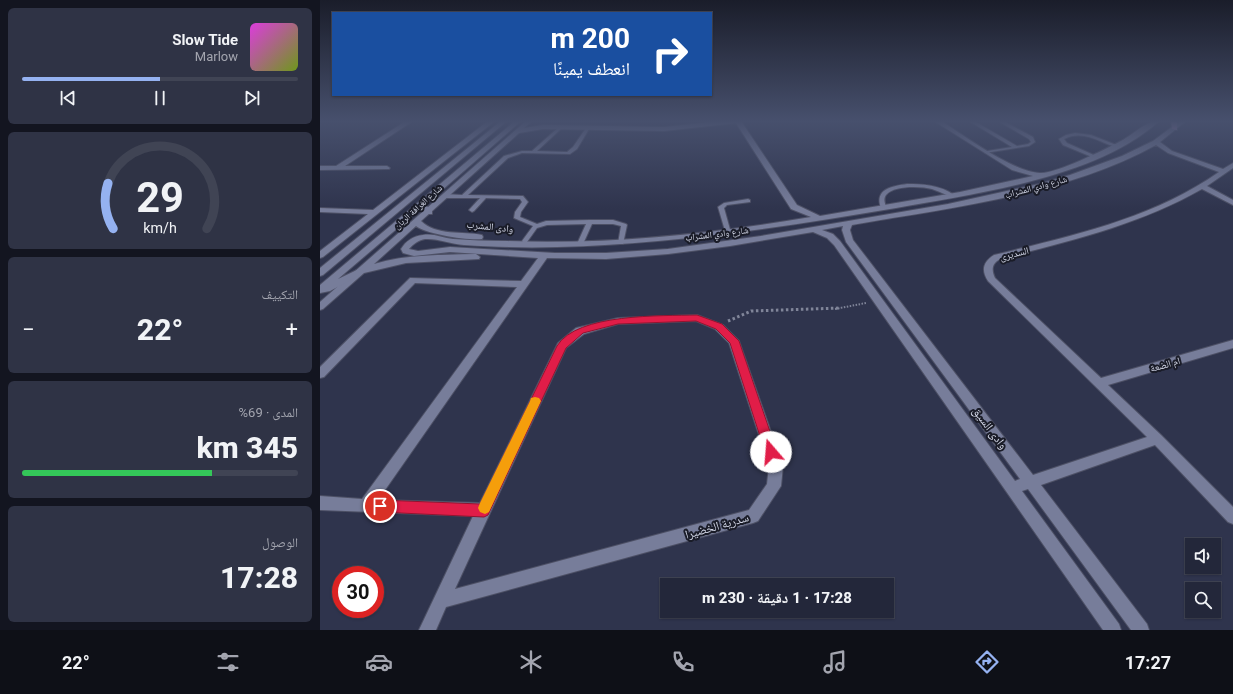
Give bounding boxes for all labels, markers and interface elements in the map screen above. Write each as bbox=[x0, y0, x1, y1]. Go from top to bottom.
text: 200 m bbox=[551, 22, 630, 55]
icon: right bbox=[644, 28, 696, 80]
text: Slow Tide bbox=[172, 31, 238, 49]
text: Marlow bbox=[195, 49, 238, 64]
text: انعطف يمينًا bbox=[553, 58, 630, 79]
icon: previous bbox=[57, 87, 79, 109]
icon: pause bbox=[149, 87, 171, 109]
icon: next bbox=[241, 87, 263, 109]
text: 29 bbox=[136, 172, 184, 221]
street label: شارع وادي المشراب bbox=[1004, 174, 1069, 202]
street label: شارع الغرافة الريان bbox=[392, 183, 445, 232]
text: km/h bbox=[143, 219, 177, 235]
street label: وادى المشرب bbox=[466, 219, 514, 235]
street label: شارع وادي المشراب bbox=[685, 225, 750, 245]
street label: السديرى bbox=[998, 245, 1030, 263]
text: التكييف bbox=[262, 287, 298, 302]
text: 22° bbox=[137, 312, 183, 347]
text: − bbox=[22, 317, 35, 342]
text: + bbox=[286, 317, 298, 342]
street label: ام الضعة bbox=[1149, 355, 1182, 376]
street label: وادى السيق bbox=[969, 404, 1010, 452]
text: المدى · 69% bbox=[239, 405, 298, 420]
text: 345 km bbox=[196, 430, 298, 465]
position arrow bbox=[750, 431, 792, 473]
pin bbox=[363, 489, 397, 523]
icon: arrive bbox=[369, 495, 391, 517]
street label: سدرية الخضيرا bbox=[684, 510, 751, 542]
text: الوصول bbox=[262, 535, 298, 550]
map controls bbox=[1185, 538, 1221, 618]
button: sound bbox=[1185, 538, 1221, 574]
text: 17:28 bbox=[220, 560, 298, 595]
speed limit sign: 30 bbox=[332, 566, 384, 618]
button: search bbox=[1185, 582, 1221, 618]
text: 17:28 · 1 دقيقة · 230 m bbox=[702, 589, 852, 607]
icon: filters bbox=[214, 648, 242, 676]
icon: car bbox=[365, 648, 393, 676]
icon: climate bbox=[517, 648, 545, 676]
icon: phone bbox=[669, 648, 697, 676]
icon: music bbox=[821, 648, 849, 676]
icon: directions bbox=[973, 648, 1001, 676]
text: 22° bbox=[62, 652, 90, 673]
text: 17:27 bbox=[1125, 652, 1171, 673]

